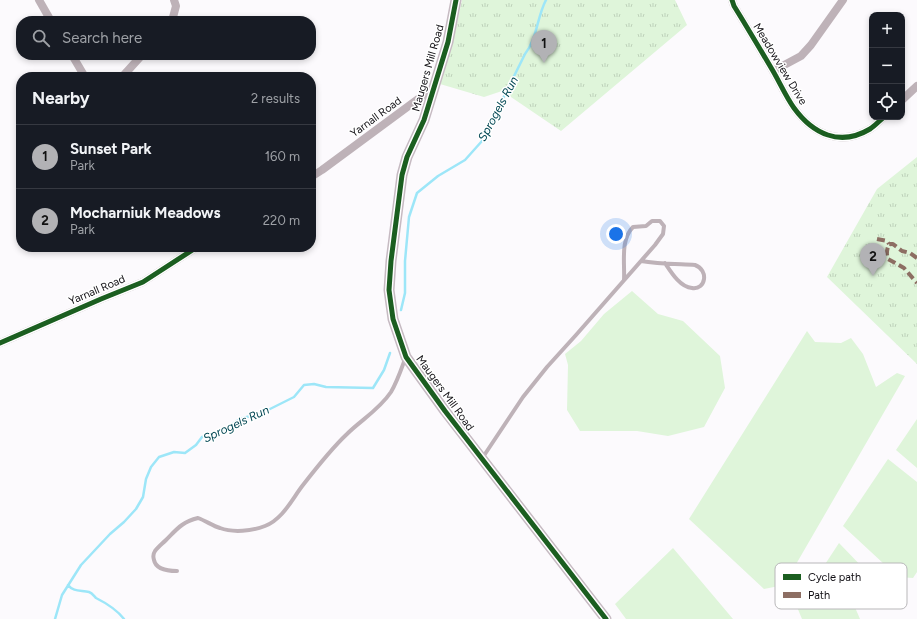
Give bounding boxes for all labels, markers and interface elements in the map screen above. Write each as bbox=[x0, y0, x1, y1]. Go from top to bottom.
map controls bbox=[869, 12, 905, 120]
button: + bbox=[869, 12, 905, 48]
search box bbox=[16, 16, 316, 60]
street label: Meadowview Drive bbox=[750, 21, 810, 107]
street label: Maugers Mill Road bbox=[409, 23, 447, 113]
icon: search bbox=[30, 27, 52, 49]
text: Search here bbox=[62, 29, 142, 47]
pin: 1 bbox=[531, 30, 557, 63]
button: − bbox=[869, 48, 905, 84]
water label: Sprogels Run bbox=[475, 74, 521, 144]
button: locate bbox=[869, 84, 905, 120]
text: Nearby bbox=[32, 88, 90, 108]
text: 2 results bbox=[251, 91, 300, 106]
street label: Yarnall Road bbox=[348, 94, 404, 140]
text: Sunset Park bbox=[70, 140, 152, 158]
text: 1 bbox=[42, 149, 48, 164]
text: 160 m bbox=[265, 149, 300, 164]
text: Park bbox=[70, 158, 95, 173]
text: Mocharniuk Meadows bbox=[70, 204, 221, 222]
text: 2 bbox=[41, 213, 49, 228]
text: 220 m bbox=[263, 213, 300, 228]
text: Park bbox=[70, 222, 95, 237]
your location bbox=[606, 224, 626, 244]
pin: 2 bbox=[860, 243, 886, 276]
street label: Yarnall Road bbox=[67, 272, 127, 308]
street label: Maugers Mill Road bbox=[413, 353, 477, 433]
water label: Sprogels Run bbox=[201, 402, 272, 445]
legend bbox=[775, 563, 907, 609]
text: Cycle path bbox=[808, 571, 861, 584]
text: Path bbox=[808, 589, 830, 602]

